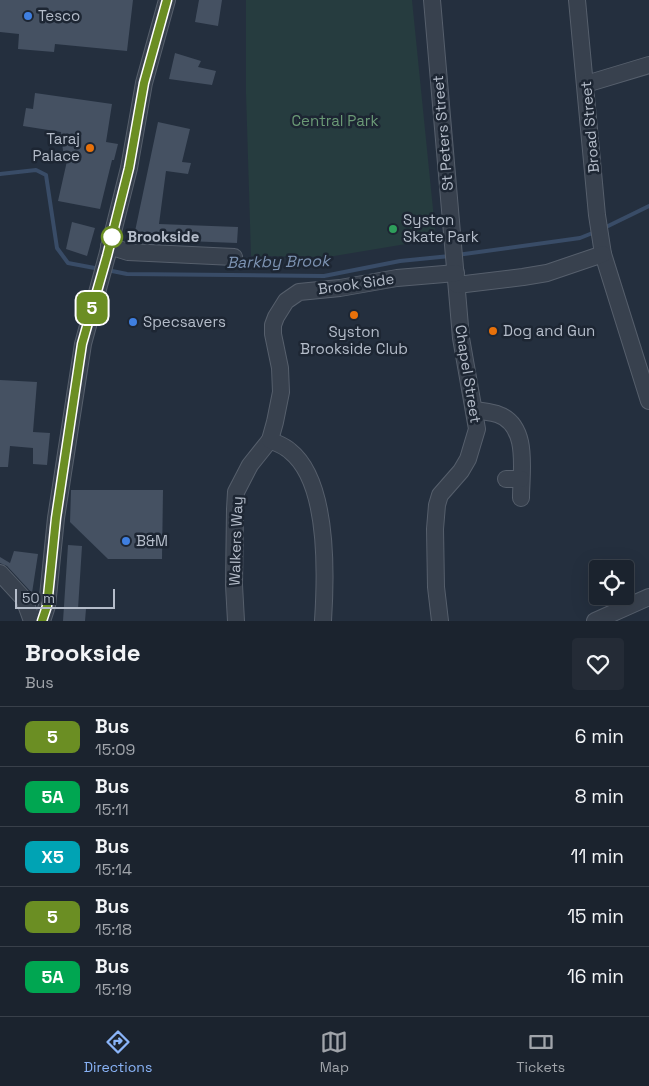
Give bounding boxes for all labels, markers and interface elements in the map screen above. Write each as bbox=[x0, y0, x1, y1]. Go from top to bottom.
place label: Tesco bbox=[38, 6, 80, 25]
marker: Tesco bbox=[22, 10, 34, 22]
street label: St Peters Street bbox=[428, 74, 457, 192]
street label: Broad Street bbox=[576, 80, 603, 174]
park label: Central Park bbox=[291, 111, 379, 130]
place label: Taraj Palace bbox=[33, 129, 80, 165]
marker: Taraj Palace bbox=[84, 142, 96, 154]
place label: Syston Skate Park bbox=[403, 210, 479, 246]
marker: Syston Skate Park bbox=[387, 223, 399, 235]
marker: Brookside bbox=[101, 226, 123, 248]
place label: Brookside bbox=[127, 227, 200, 246]
water label: Barkby Brook bbox=[226, 250, 332, 273]
street label: Brook Side bbox=[316, 269, 396, 298]
line badge: 5 bbox=[76, 292, 108, 324]
text: 5 bbox=[87, 296, 97, 319]
marker: Syston Brookside Club bbox=[348, 309, 360, 321]
place label: Specsavers bbox=[143, 312, 226, 331]
marker: Specsavers bbox=[127, 316, 139, 328]
place label: Dog and Gun bbox=[503, 321, 595, 340]
place label: Syston Brookside Club bbox=[300, 322, 408, 358]
street label: Chapel Street bbox=[451, 323, 486, 425]
marker: Dog and Gun bbox=[487, 325, 499, 337]
street label: Walkers Way bbox=[224, 496, 247, 586]
place label: B&M bbox=[136, 531, 168, 550]
marker: B&M bbox=[120, 535, 132, 547]
map controls bbox=[589, 560, 634, 605]
button: locate bbox=[589, 560, 634, 605]
scale bar bbox=[15, 586, 115, 609]
text: 50 m bbox=[22, 589, 55, 607]
text: Brookside bbox=[25, 637, 141, 668]
button: heart bbox=[572, 638, 624, 690]
text: Bus bbox=[25, 672, 54, 693]
text: Bus bbox=[95, 714, 129, 739]
text: 6 min bbox=[575, 724, 624, 749]
text: 5 bbox=[47, 725, 58, 748]
text: 15:09 bbox=[95, 739, 135, 760]
text: Bus bbox=[95, 774, 129, 799]
text: 8 min bbox=[575, 784, 624, 809]
text: 5A bbox=[41, 785, 64, 808]
text: 15:11 bbox=[95, 799, 129, 820]
text: Bus bbox=[95, 834, 129, 859]
text: 11 min bbox=[571, 844, 624, 869]
text: X5 bbox=[41, 845, 64, 868]
text: 15:14 bbox=[95, 859, 132, 880]
text: Bus bbox=[95, 894, 129, 919]
text: 15 min bbox=[567, 904, 624, 929]
text: 5 bbox=[47, 905, 58, 928]
text: 15:18 bbox=[95, 919, 132, 940]
text: Bus bbox=[95, 954, 129, 979]
text: 16 min bbox=[567, 964, 624, 989]
text: 5A bbox=[41, 965, 64, 988]
text: 15:19 bbox=[95, 979, 132, 1000]
tab: Directions bbox=[84, 1028, 152, 1076]
tab: Map bbox=[320, 1028, 349, 1076]
tab: Tickets bbox=[516, 1028, 565, 1076]

